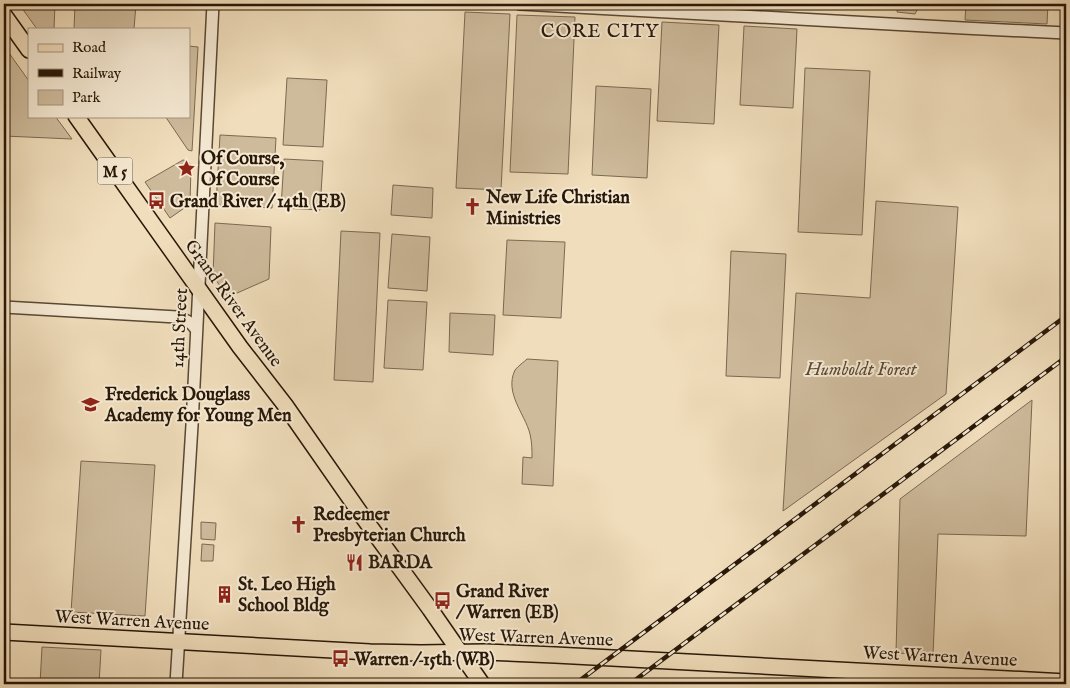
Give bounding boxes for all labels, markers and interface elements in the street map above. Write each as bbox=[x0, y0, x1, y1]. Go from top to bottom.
district label: CORE CITY bbox=[541, 20, 659, 44]
legend bbox=[28, 28, 190, 118]
text: Road bbox=[72, 38, 107, 57]
text: Railway bbox=[72, 64, 122, 83]
text: Park bbox=[72, 88, 102, 107]
place label: Of Course, Of Course bbox=[201, 148, 284, 192]
road number: M 5 bbox=[98, 158, 132, 185]
place icon: Of Course, Of Course bbox=[177, 158, 197, 178]
place label: New Life Christian Ministries bbox=[485, 187, 630, 231]
bus stop icon: Grand River / 14th (EB) bbox=[146, 191, 166, 211]
place label: Grand River / 14th (EB) bbox=[170, 191, 346, 214]
church icon: New Life Christian Ministries bbox=[462, 197, 482, 217]
street label: Grand River Avenue bbox=[179, 236, 287, 372]
street label: 14th Street bbox=[167, 288, 194, 369]
park label: Humboldt Forest bbox=[804, 359, 918, 382]
place label: Frederick Douglass Academy for Young Men bbox=[104, 384, 292, 428]
school or university icon: Frederick Douglass Academy for Young Men bbox=[81, 394, 101, 414]
place label: Redeemer Presbyterian Church bbox=[313, 504, 466, 548]
church icon: Redeemer Presbyterian Church bbox=[289, 514, 309, 534]
restaurant icon: BARDA bbox=[344, 552, 364, 572]
place label: BARDA bbox=[368, 552, 433, 575]
place label: St. Leo High School Bldg bbox=[238, 574, 336, 618]
place label: Grand River / Warren (EB) bbox=[455, 581, 559, 625]
building icon: St. Leo High School Bldg bbox=[214, 584, 234, 604]
bus stop icon: Grand River / Warren (EB) bbox=[432, 591, 452, 611]
street label: West Warren Avenue bbox=[54, 606, 210, 637]
street label: West Warren Avenue bbox=[458, 624, 614, 653]
street label: West Warren Avenue bbox=[862, 642, 1018, 673]
bus stop icon: Warren / 15th (WB) bbox=[330, 649, 350, 669]
place label: Warren / 15th (WB) bbox=[353, 649, 495, 672]

